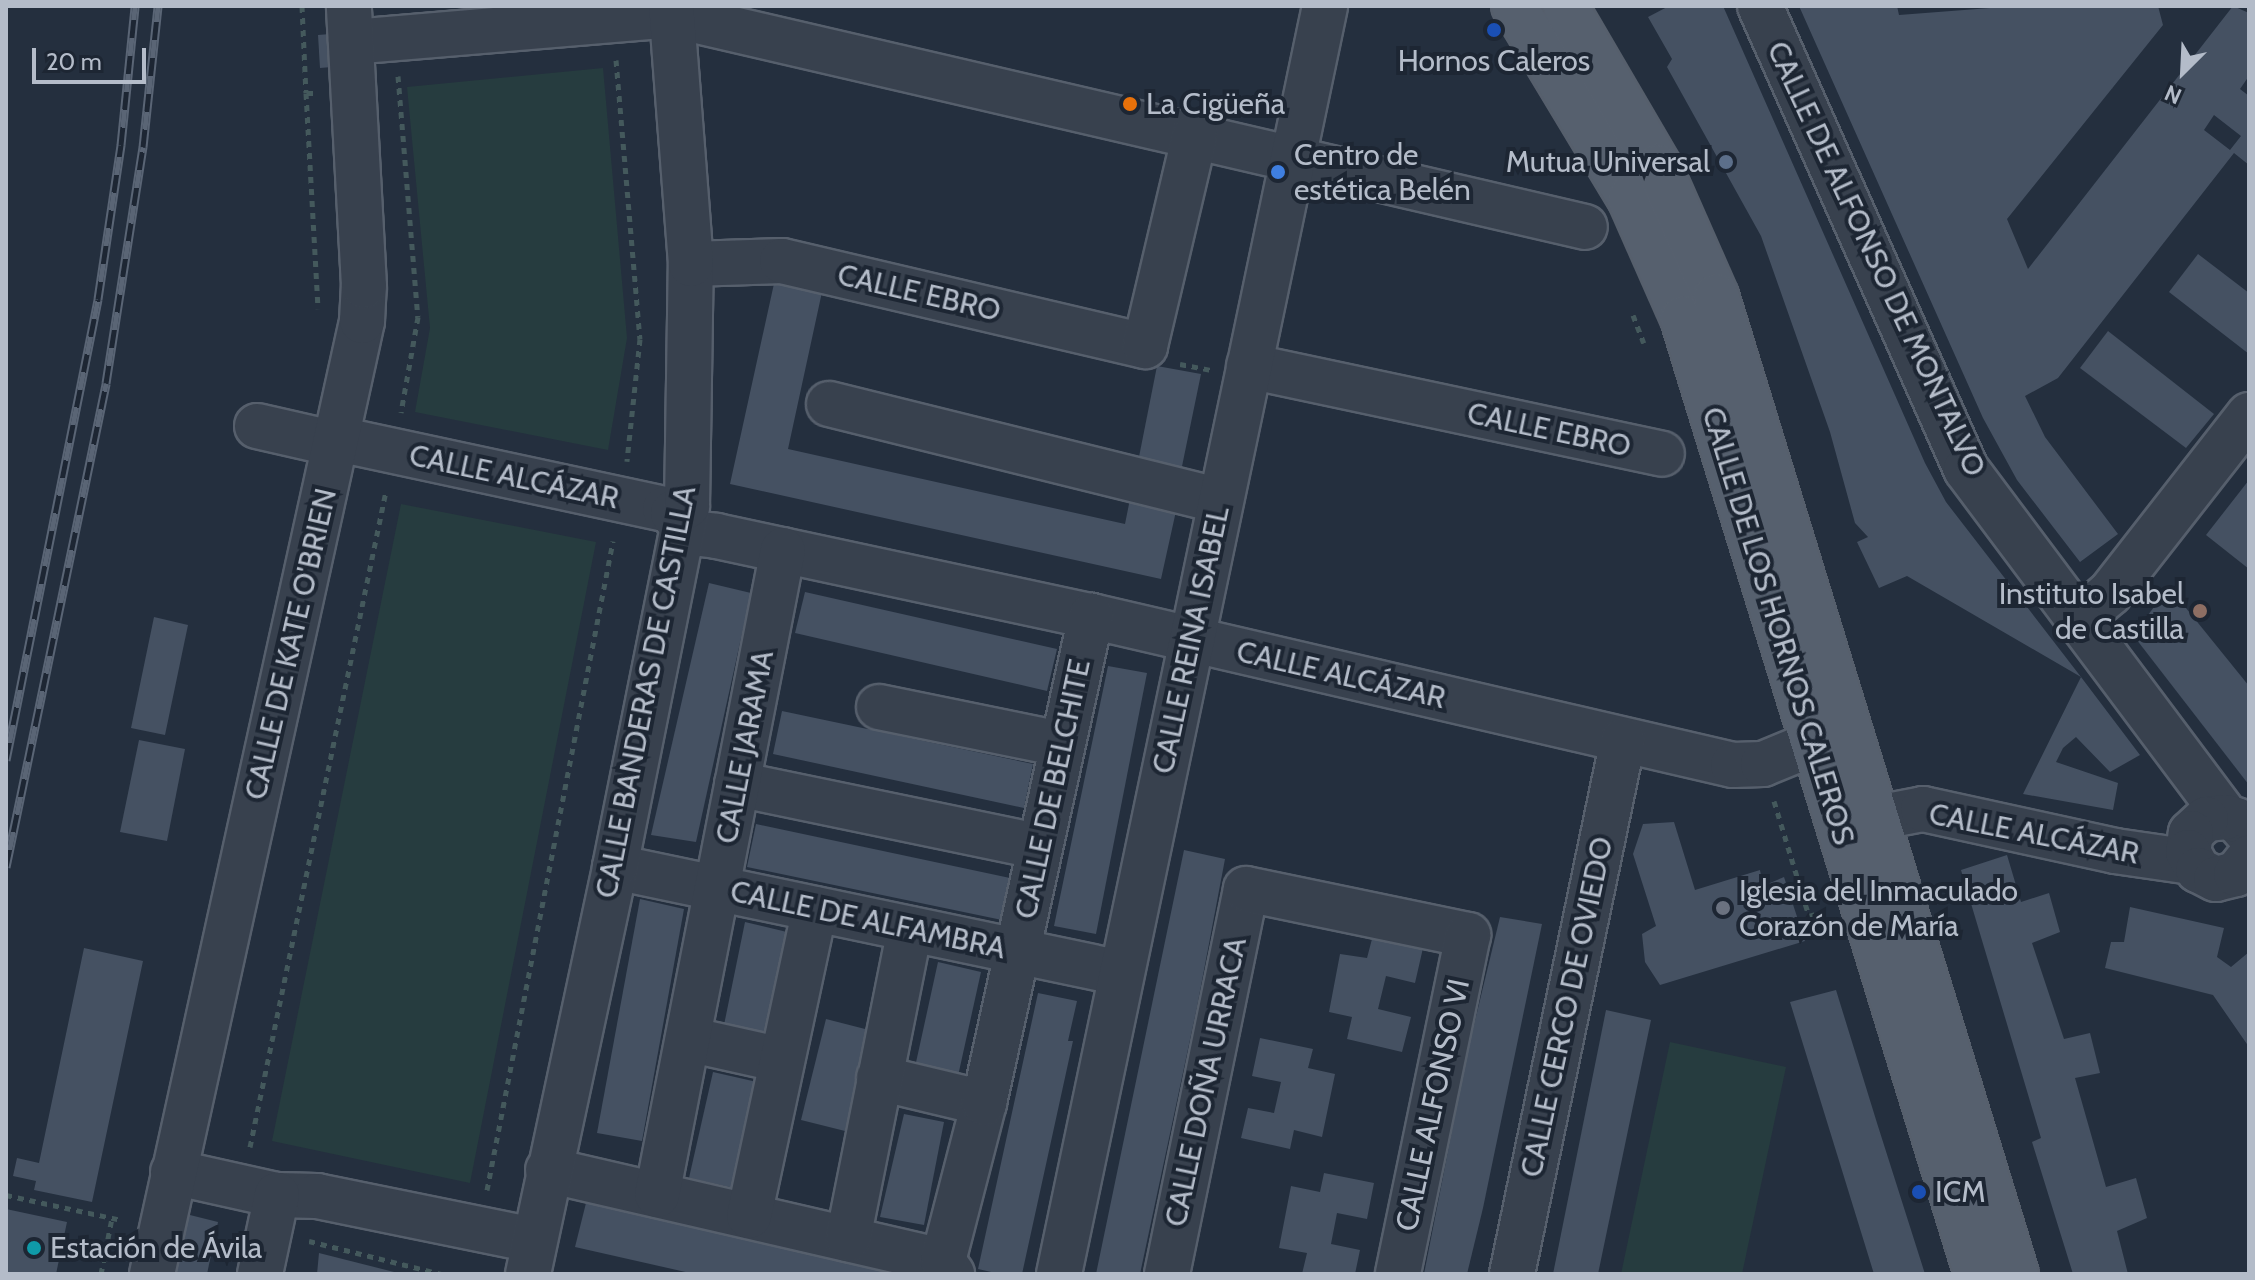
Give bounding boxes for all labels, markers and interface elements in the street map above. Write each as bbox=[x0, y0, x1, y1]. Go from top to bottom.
marker: Hornos Caleros bbox=[1485, 21, 1503, 39]
scale bar bbox=[36, 32, 150, 82]
north arrow bbox=[2143, 32, 2223, 112]
street label: CALLE DE ALFONSO DE MONTALVO bbox=[1759, 36, 1993, 482]
place label: Hornos Caleros bbox=[1398, 43, 1590, 79]
text: 20 m bbox=[46, 47, 102, 76]
text: N bbox=[2160, 79, 2186, 110]
place label: La Cigüeña bbox=[1146, 86, 1285, 122]
marker: La Cigüeña bbox=[1121, 95, 1139, 113]
place label: Centro de estética Belén bbox=[1294, 137, 1471, 208]
place label: Mutua Universal bbox=[1506, 144, 1710, 180]
marker: Mutua Universal bbox=[1717, 153, 1735, 171]
marker: Centro de estética Belén bbox=[1269, 163, 1287, 181]
street label: CALLE EBRO bbox=[834, 257, 1004, 329]
street label: CALLE EBRO bbox=[1464, 395, 1634, 465]
street label: CALLE DE LOS HORNOS CALEROS bbox=[1694, 403, 1862, 849]
street label: CALLE ALCÁZAR bbox=[406, 437, 622, 517]
street label: CALLE BANDERAS DE CASTILLA bbox=[588, 483, 704, 901]
street label: CALLE DE KATE O'BRIEN bbox=[238, 485, 344, 803]
street label: CALLE REINA ISABEL bbox=[1145, 503, 1237, 777]
place label: Instituto Isabel de Castilla bbox=[1999, 576, 2184, 646]
marker: Instituto Isabel de Castilla bbox=[2191, 602, 2209, 620]
street label: CALLE ALCÁZAR bbox=[1233, 633, 1449, 717]
street label: CALLE JARAMA bbox=[709, 647, 781, 847]
street label: CALLE DE BELCHITE bbox=[1008, 656, 1098, 922]
street label: CALLE ALCÁZAR bbox=[1926, 796, 2142, 872]
street label: CALLE CERCO DE OVIEDO bbox=[1513, 834, 1621, 1180]
street label: CALLE DE ALFAMBRA bbox=[727, 873, 1009, 967]
place label: Iglesia del Inmaculado Corazón de María bbox=[1739, 873, 2018, 944]
marker: Iglesia del Inmaculado Corazón de María bbox=[1714, 899, 1732, 917]
street label: CALLE DOÑA URRACA bbox=[1158, 934, 1254, 1230]
street label: CALLE ALFONSO VI bbox=[1389, 976, 1477, 1234]
place label: ICM bbox=[1935, 1174, 1985, 1210]
marker: ICM bbox=[1910, 1183, 1928, 1201]
place label: Estación de Ávila bbox=[50, 1230, 262, 1266]
marker: Estación de Ávila bbox=[25, 1239, 43, 1257]

